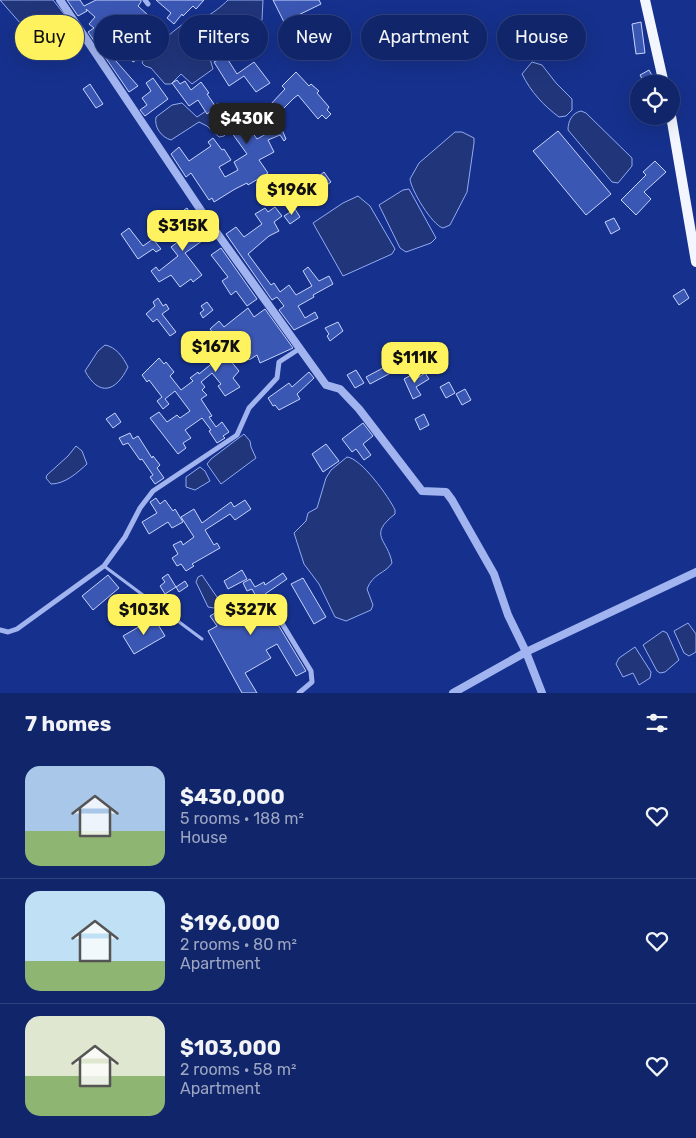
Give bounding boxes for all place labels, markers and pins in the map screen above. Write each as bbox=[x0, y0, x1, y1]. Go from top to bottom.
pin: $430K bbox=[212, 102, 282, 145]
pin: $196K bbox=[257, 174, 327, 216]
pin: $315K bbox=[148, 210, 218, 252]
pin: $167K bbox=[181, 330, 251, 373]
pin: $111K bbox=[380, 342, 450, 384]
pin: $103K bbox=[109, 594, 179, 636]
pin: $327K bbox=[216, 594, 286, 636]

